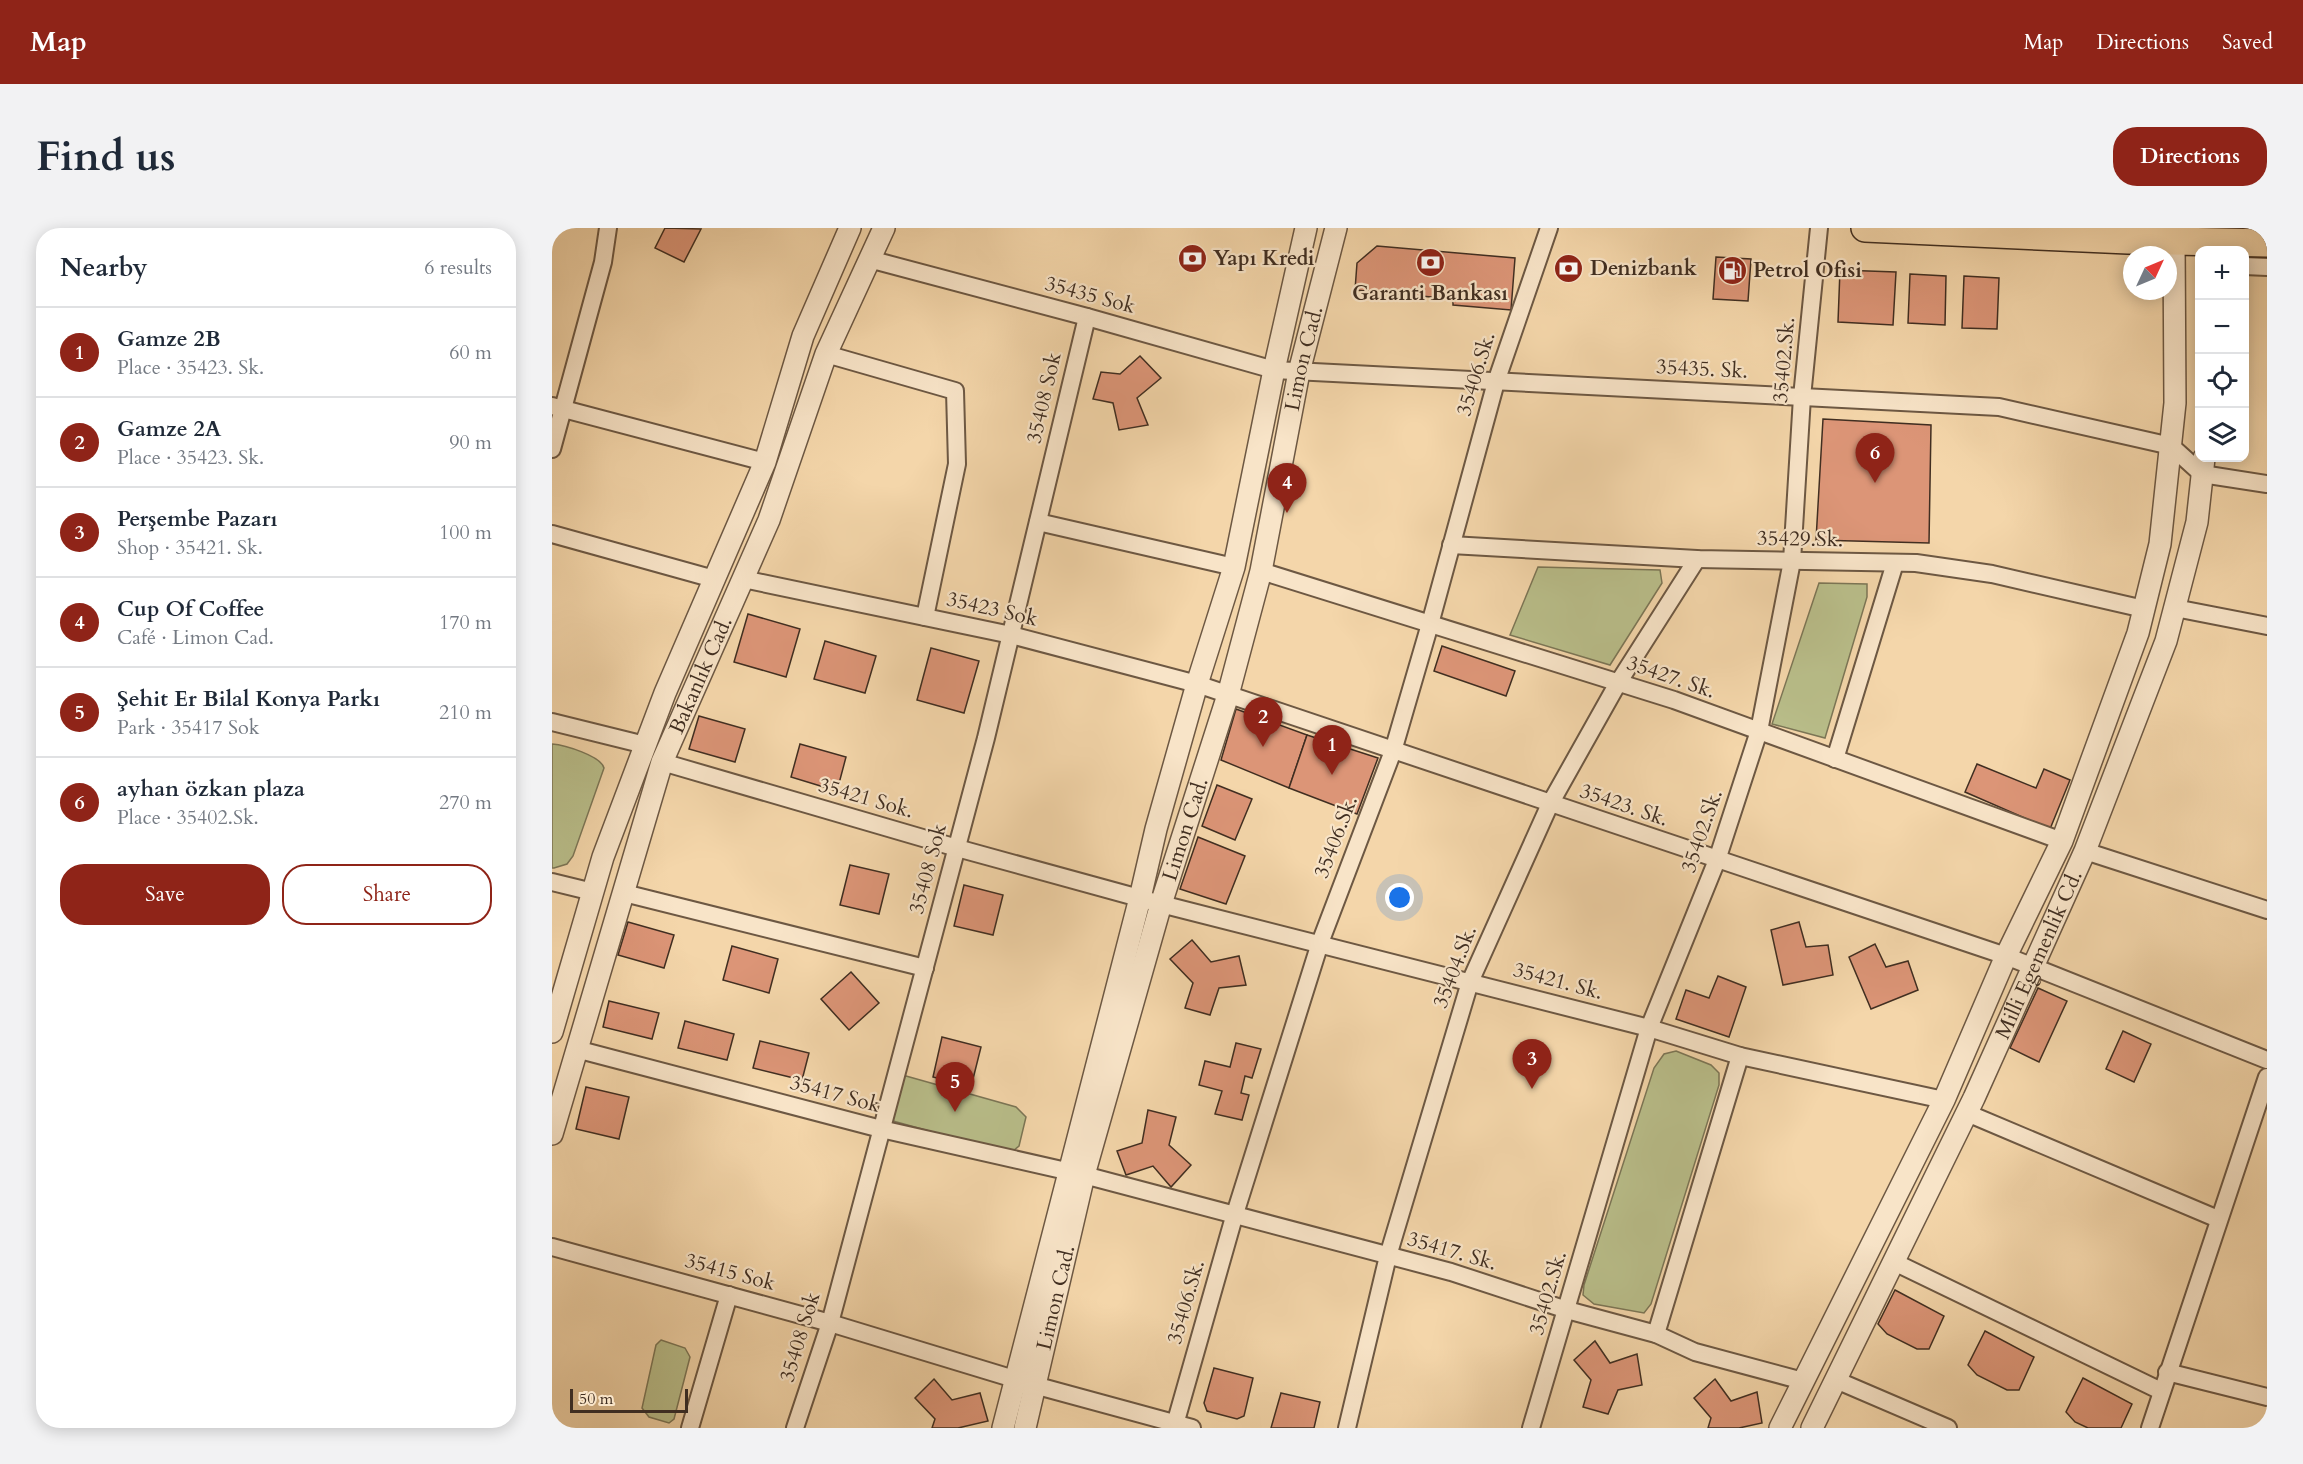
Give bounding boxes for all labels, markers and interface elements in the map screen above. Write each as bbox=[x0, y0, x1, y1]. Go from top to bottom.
text: Map bbox=[30, 23, 87, 61]
text: Map bbox=[2023, 28, 2063, 57]
text: Directions bbox=[2096, 28, 2189, 57]
text: Saved bbox=[2222, 28, 2273, 57]
button: Directions bbox=[2113, 127, 2267, 186]
text: Find us bbox=[36, 128, 176, 185]
bank icon: Yapı Kredi bbox=[1176, 242, 1208, 274]
place label: Yapı Kredi bbox=[1213, 244, 1315, 273]
bank icon: Garanti Bankası bbox=[1414, 246, 1446, 278]
north arrow bbox=[2123, 246, 2177, 300]
map controls bbox=[2195, 246, 2249, 462]
button: + bbox=[2195, 246, 2249, 300]
text: Nearby bbox=[60, 250, 148, 285]
bank icon: Denizbank bbox=[1553, 252, 1585, 284]
text: 6 results bbox=[424, 254, 492, 281]
place label: Denizbank bbox=[1590, 254, 1697, 283]
fuel station icon: Petrol Ofisi bbox=[1716, 254, 1748, 286]
place label: Petrol Ofisi bbox=[1753, 256, 1862, 285]
street label: 35435 Sok bbox=[1042, 269, 1139, 321]
place label: Garanti Bankası bbox=[1352, 279, 1508, 308]
button: − bbox=[2195, 300, 2249, 354]
street label: Limon Cad. bbox=[1277, 303, 1330, 413]
street label: 35402.Sk. bbox=[1766, 316, 1802, 404]
text: Gamze 2B bbox=[117, 324, 221, 354]
street label: 35406.Sk. bbox=[1450, 329, 1502, 419]
text: 1 bbox=[74, 339, 85, 366]
text: 60 m bbox=[449, 339, 492, 366]
street label: 35408 Sok bbox=[1019, 349, 1069, 446]
street label: 35435. Sk. bbox=[1655, 352, 1749, 386]
text: Place · 35423. Sk. bbox=[117, 354, 264, 381]
button: locate bbox=[2195, 354, 2249, 408]
button: layers bbox=[2195, 408, 2249, 462]
text: Gamze 2A bbox=[117, 414, 221, 444]
text: 2 bbox=[74, 429, 85, 456]
text: 90 m bbox=[449, 429, 492, 456]
pin: 6 bbox=[1856, 434, 1894, 483]
text: Place · 35423. Sk. bbox=[117, 444, 264, 471]
pin: 4 bbox=[1268, 464, 1306, 513]
text: Perşembe Pazarı bbox=[117, 504, 278, 534]
text: 3 bbox=[74, 519, 85, 546]
text: 100 m bbox=[439, 519, 492, 546]
street label: 35429.Sk. bbox=[1757, 524, 1843, 554]
text: Shop · 35421. Sk. bbox=[117, 534, 263, 561]
street label: 35423 Sok bbox=[944, 584, 1041, 634]
text: Cup Of Coffee bbox=[117, 594, 264, 624]
text: 4 bbox=[74, 609, 85, 636]
text: 170 m bbox=[439, 609, 492, 636]
street label: Bakanlık Cad. bbox=[662, 612, 739, 738]
text: Café · Limon Cad. bbox=[117, 624, 274, 651]
street label: 35427. Sk. bbox=[1623, 648, 1719, 706]
text: Şehit Er Bilal Konya Parkı bbox=[117, 684, 380, 714]
pin: 2 bbox=[1244, 698, 1282, 747]
text: 5 bbox=[74, 699, 85, 726]
text: 210 m bbox=[439, 699, 492, 726]
text: Park · 35417 Sok bbox=[117, 714, 259, 741]
pin: 1 bbox=[1312, 726, 1352, 775]
street label: 35421 Sok. bbox=[815, 771, 917, 825]
text: ayhan özkan plaza bbox=[117, 774, 305, 804]
street label: Limon Cad. bbox=[1155, 774, 1215, 885]
street label: 35423. Sk. bbox=[1576, 776, 1672, 834]
street label: 35402.Sk. bbox=[1674, 786, 1730, 876]
text: 6 bbox=[74, 789, 85, 816]
text: 270 m bbox=[439, 789, 492, 816]
street label: 35406.Sk. bbox=[1307, 792, 1365, 882]
text: Place · 35402.Sk. bbox=[117, 804, 259, 831]
street label: 35408 Sok bbox=[902, 820, 954, 917]
button: Save bbox=[60, 864, 270, 925]
button: Share bbox=[282, 864, 492, 925]
street label: Milli Egemenlik Cd. bbox=[1988, 865, 2089, 1043]
your location bbox=[1385, 883, 1414, 912]
street label: 35404.Sk. bbox=[1426, 922, 1484, 1012]
street label: 35421. Sk. bbox=[1510, 955, 1606, 1007]
pin: 3 bbox=[1512, 1040, 1552, 1089]
pin: 5 bbox=[936, 1062, 974, 1112]
street label: 35417 Sok bbox=[787, 1068, 884, 1120]
street label: 35417. Sk. bbox=[1404, 1224, 1500, 1278]
street label: Limon Cad. bbox=[1029, 1242, 1082, 1353]
street label: 35415 Sok bbox=[682, 1246, 779, 1298]
street label: 35402.Sk. bbox=[1522, 1248, 1574, 1338]
street label: 35406.Sk. bbox=[1160, 1257, 1212, 1347]
street label: 35408 Sok bbox=[773, 1288, 828, 1385]
scale bar bbox=[570, 1386, 688, 1414]
text: 50 m bbox=[579, 1388, 613, 1410]

